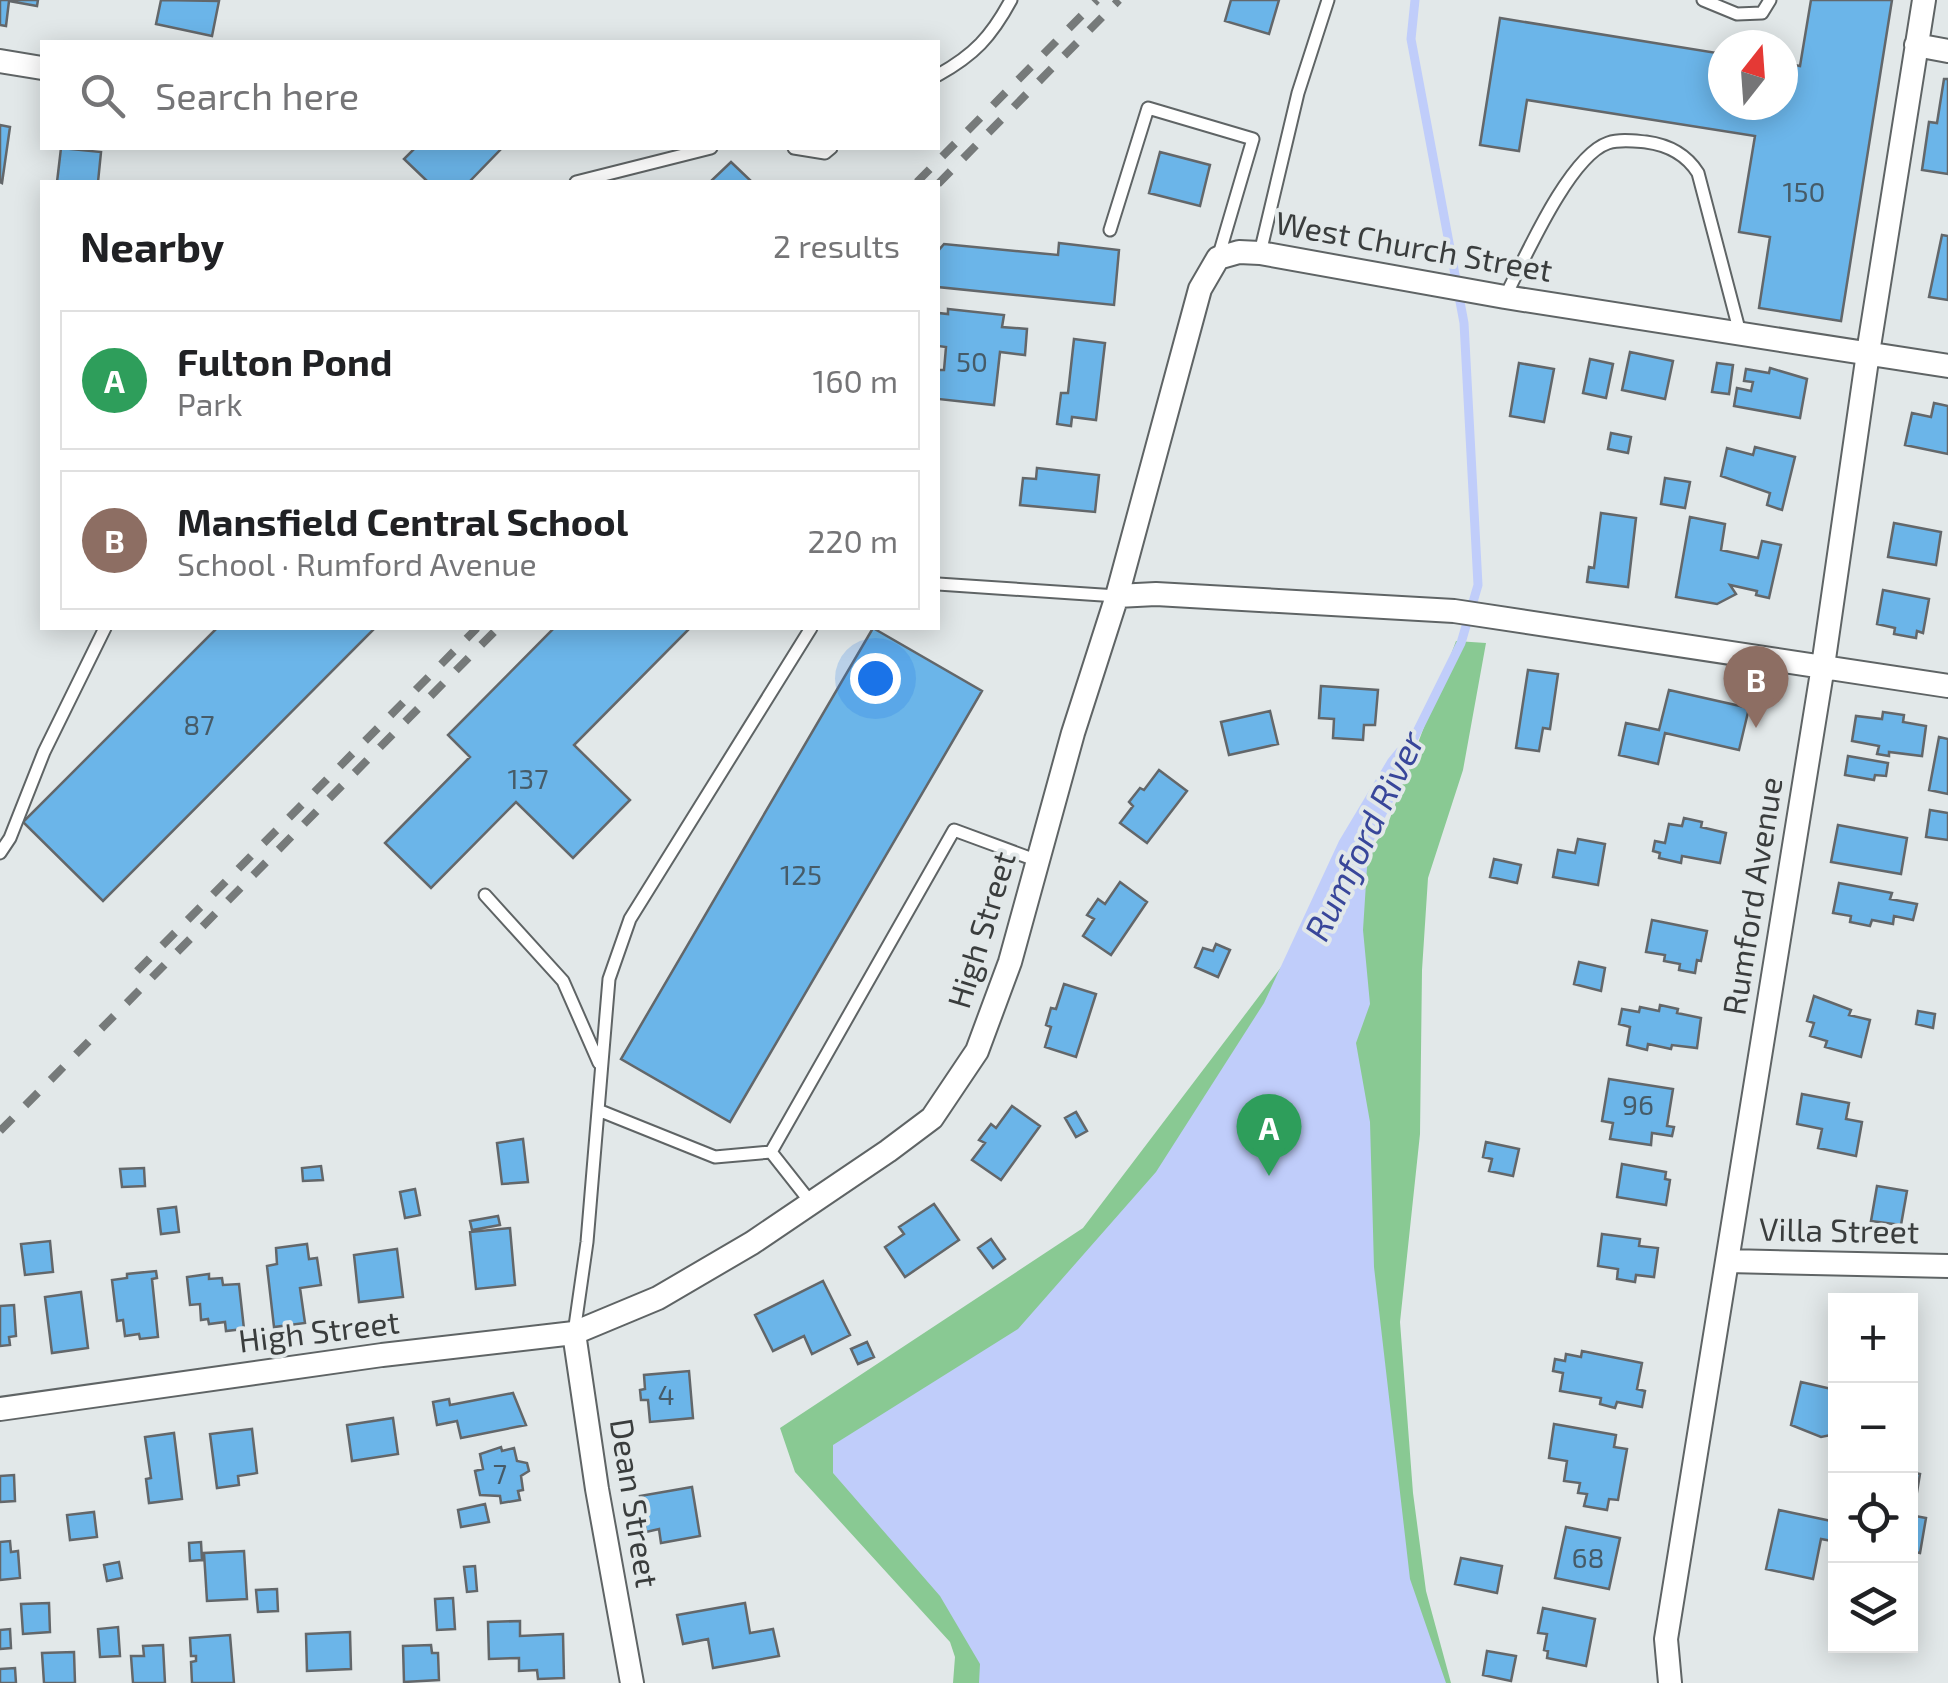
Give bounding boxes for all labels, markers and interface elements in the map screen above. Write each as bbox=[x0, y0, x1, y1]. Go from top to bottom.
north arrow bbox=[1708, 30, 1798, 120]
search box bbox=[40, 40, 940, 150]
icon: search bbox=[75, 68, 130, 123]
text: Search here bbox=[155, 72, 359, 118]
house number: 150 bbox=[1782, 174, 1826, 208]
street label: West Church Street bbox=[1273, 202, 1556, 288]
text: Nearby bbox=[80, 220, 224, 270]
text: 2 results bbox=[773, 226, 900, 264]
text: Fulton Pond bbox=[177, 338, 393, 384]
house number: 50 bbox=[956, 344, 988, 378]
text: A bbox=[104, 361, 125, 399]
text: 160 m bbox=[812, 361, 898, 399]
text: Park bbox=[177, 384, 242, 422]
text: Mansfield Central School bbox=[177, 498, 628, 544]
text: B bbox=[104, 521, 125, 559]
text: 220 m bbox=[808, 521, 898, 559]
text: School · Rumford Avenue bbox=[177, 544, 537, 582]
pin: B bbox=[1724, 646, 1788, 728]
your location bbox=[850, 653, 901, 704]
house number: 87 bbox=[183, 707, 215, 741]
water label: Rumford River bbox=[1294, 723, 1432, 947]
house number: 137 bbox=[507, 761, 549, 795]
street label: Rumford Avenue bbox=[1713, 774, 1789, 1017]
street label: High Street bbox=[938, 846, 1022, 1012]
house number: 125 bbox=[780, 857, 822, 891]
house number: 96 bbox=[1622, 1087, 1654, 1121]
pin: A bbox=[1236, 1094, 1302, 1176]
street label: Villa Street bbox=[1759, 1209, 1919, 1249]
map controls bbox=[1828, 1293, 1918, 1653]
button: + bbox=[1828, 1293, 1918, 1383]
street label: High Street bbox=[236, 1301, 401, 1359]
house number: 4 bbox=[657, 1377, 675, 1411]
button: − bbox=[1828, 1383, 1918, 1473]
street label: Dean Street bbox=[604, 1415, 668, 1590]
house number: 7 bbox=[493, 1456, 507, 1490]
button: locate bbox=[1828, 1473, 1918, 1563]
house number: 68 bbox=[1571, 1540, 1605, 1574]
button: layers bbox=[1828, 1563, 1918, 1653]

